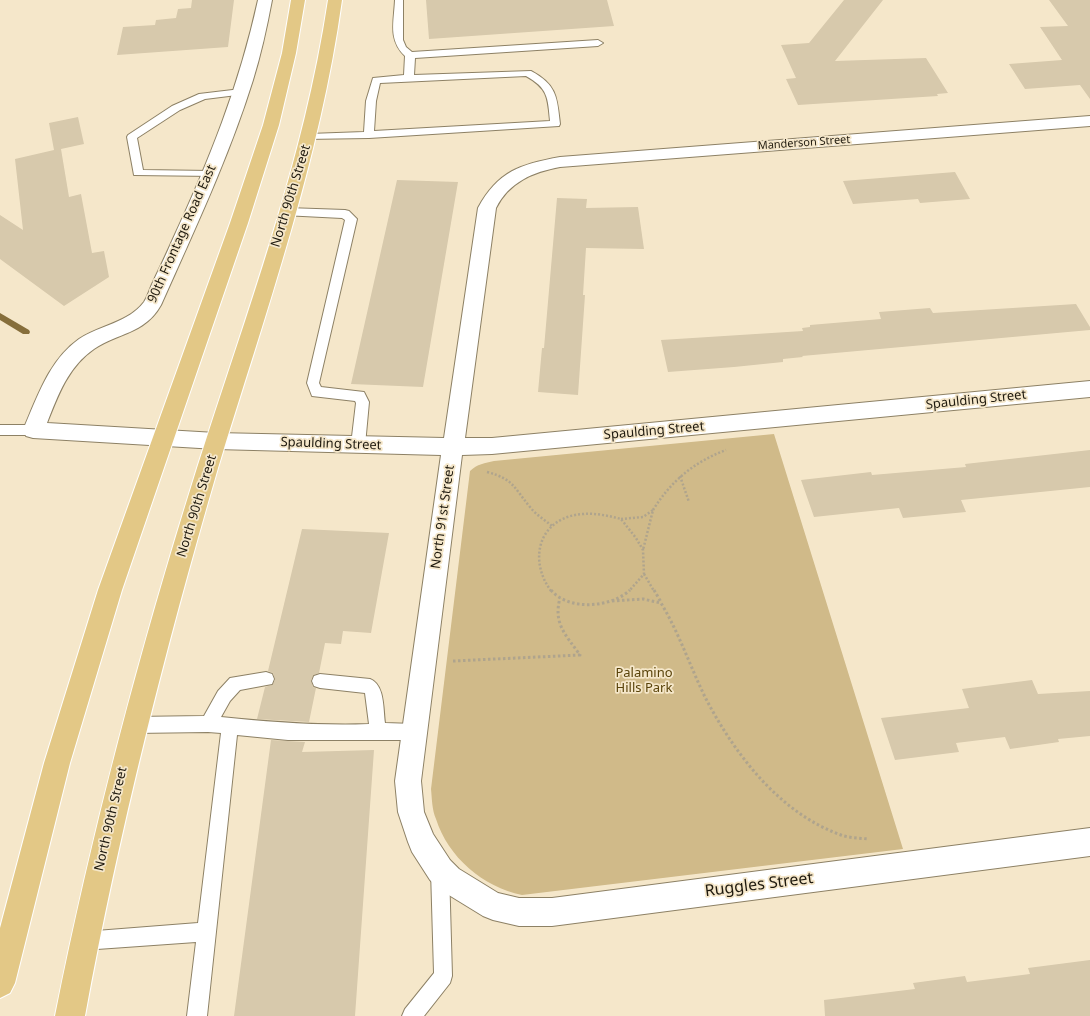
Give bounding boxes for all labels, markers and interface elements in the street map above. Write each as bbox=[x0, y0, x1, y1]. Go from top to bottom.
street label: Manderson Street bbox=[757, 133, 851, 153]
street label: North 90th Street bbox=[268, 143, 314, 249]
street label: 90th Frontage Road East bbox=[144, 163, 220, 305]
street label: Spaulding Street bbox=[925, 387, 1027, 413]
street label: Spaulding Street bbox=[603, 419, 705, 443]
street label: Spaulding Street bbox=[280, 434, 382, 454]
street label: North 90th Street bbox=[174, 453, 220, 559]
street label: North 91st Street bbox=[428, 464, 458, 570]
park label: Palamino Hills Park bbox=[615, 665, 673, 696]
street label: North 90th Street bbox=[91, 765, 131, 873]
street label: Ruggles Street bbox=[704, 869, 814, 901]

